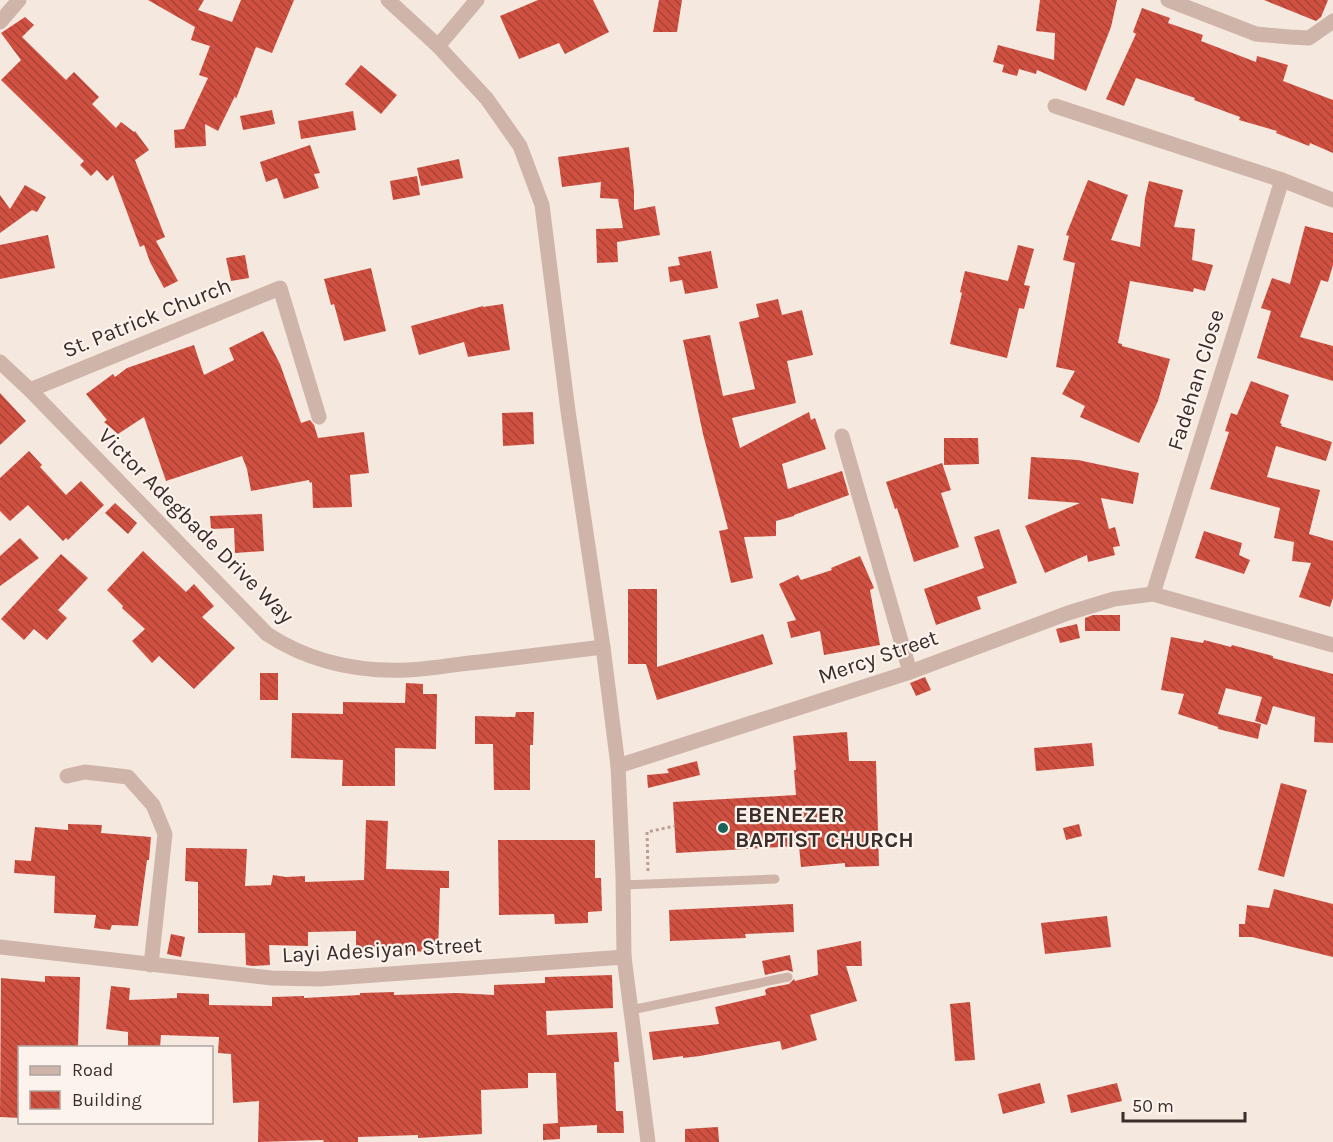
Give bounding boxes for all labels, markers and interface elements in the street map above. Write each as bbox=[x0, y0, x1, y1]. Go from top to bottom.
street label: St. Patrick Church bbox=[59, 272, 235, 364]
street label: Fadehan Close bbox=[1162, 306, 1230, 454]
street label: Victor Adegbade Drive Way bbox=[93, 423, 299, 629]
street label: Mercy Street bbox=[815, 624, 941, 690]
place label: EBENEZER BAPTIST CHURCH bbox=[735, 802, 914, 853]
marker: EBENEZER BAPTIST CHURCH bbox=[716, 821, 730, 835]
street label: Layi Adesiyan Street bbox=[281, 932, 483, 968]
legend bbox=[18, 1046, 213, 1124]
text: Road bbox=[72, 1059, 113, 1081]
scale bar bbox=[1123, 1085, 1244, 1123]
text: Building bbox=[72, 1089, 142, 1111]
text: 50 m bbox=[1132, 1095, 1174, 1117]

